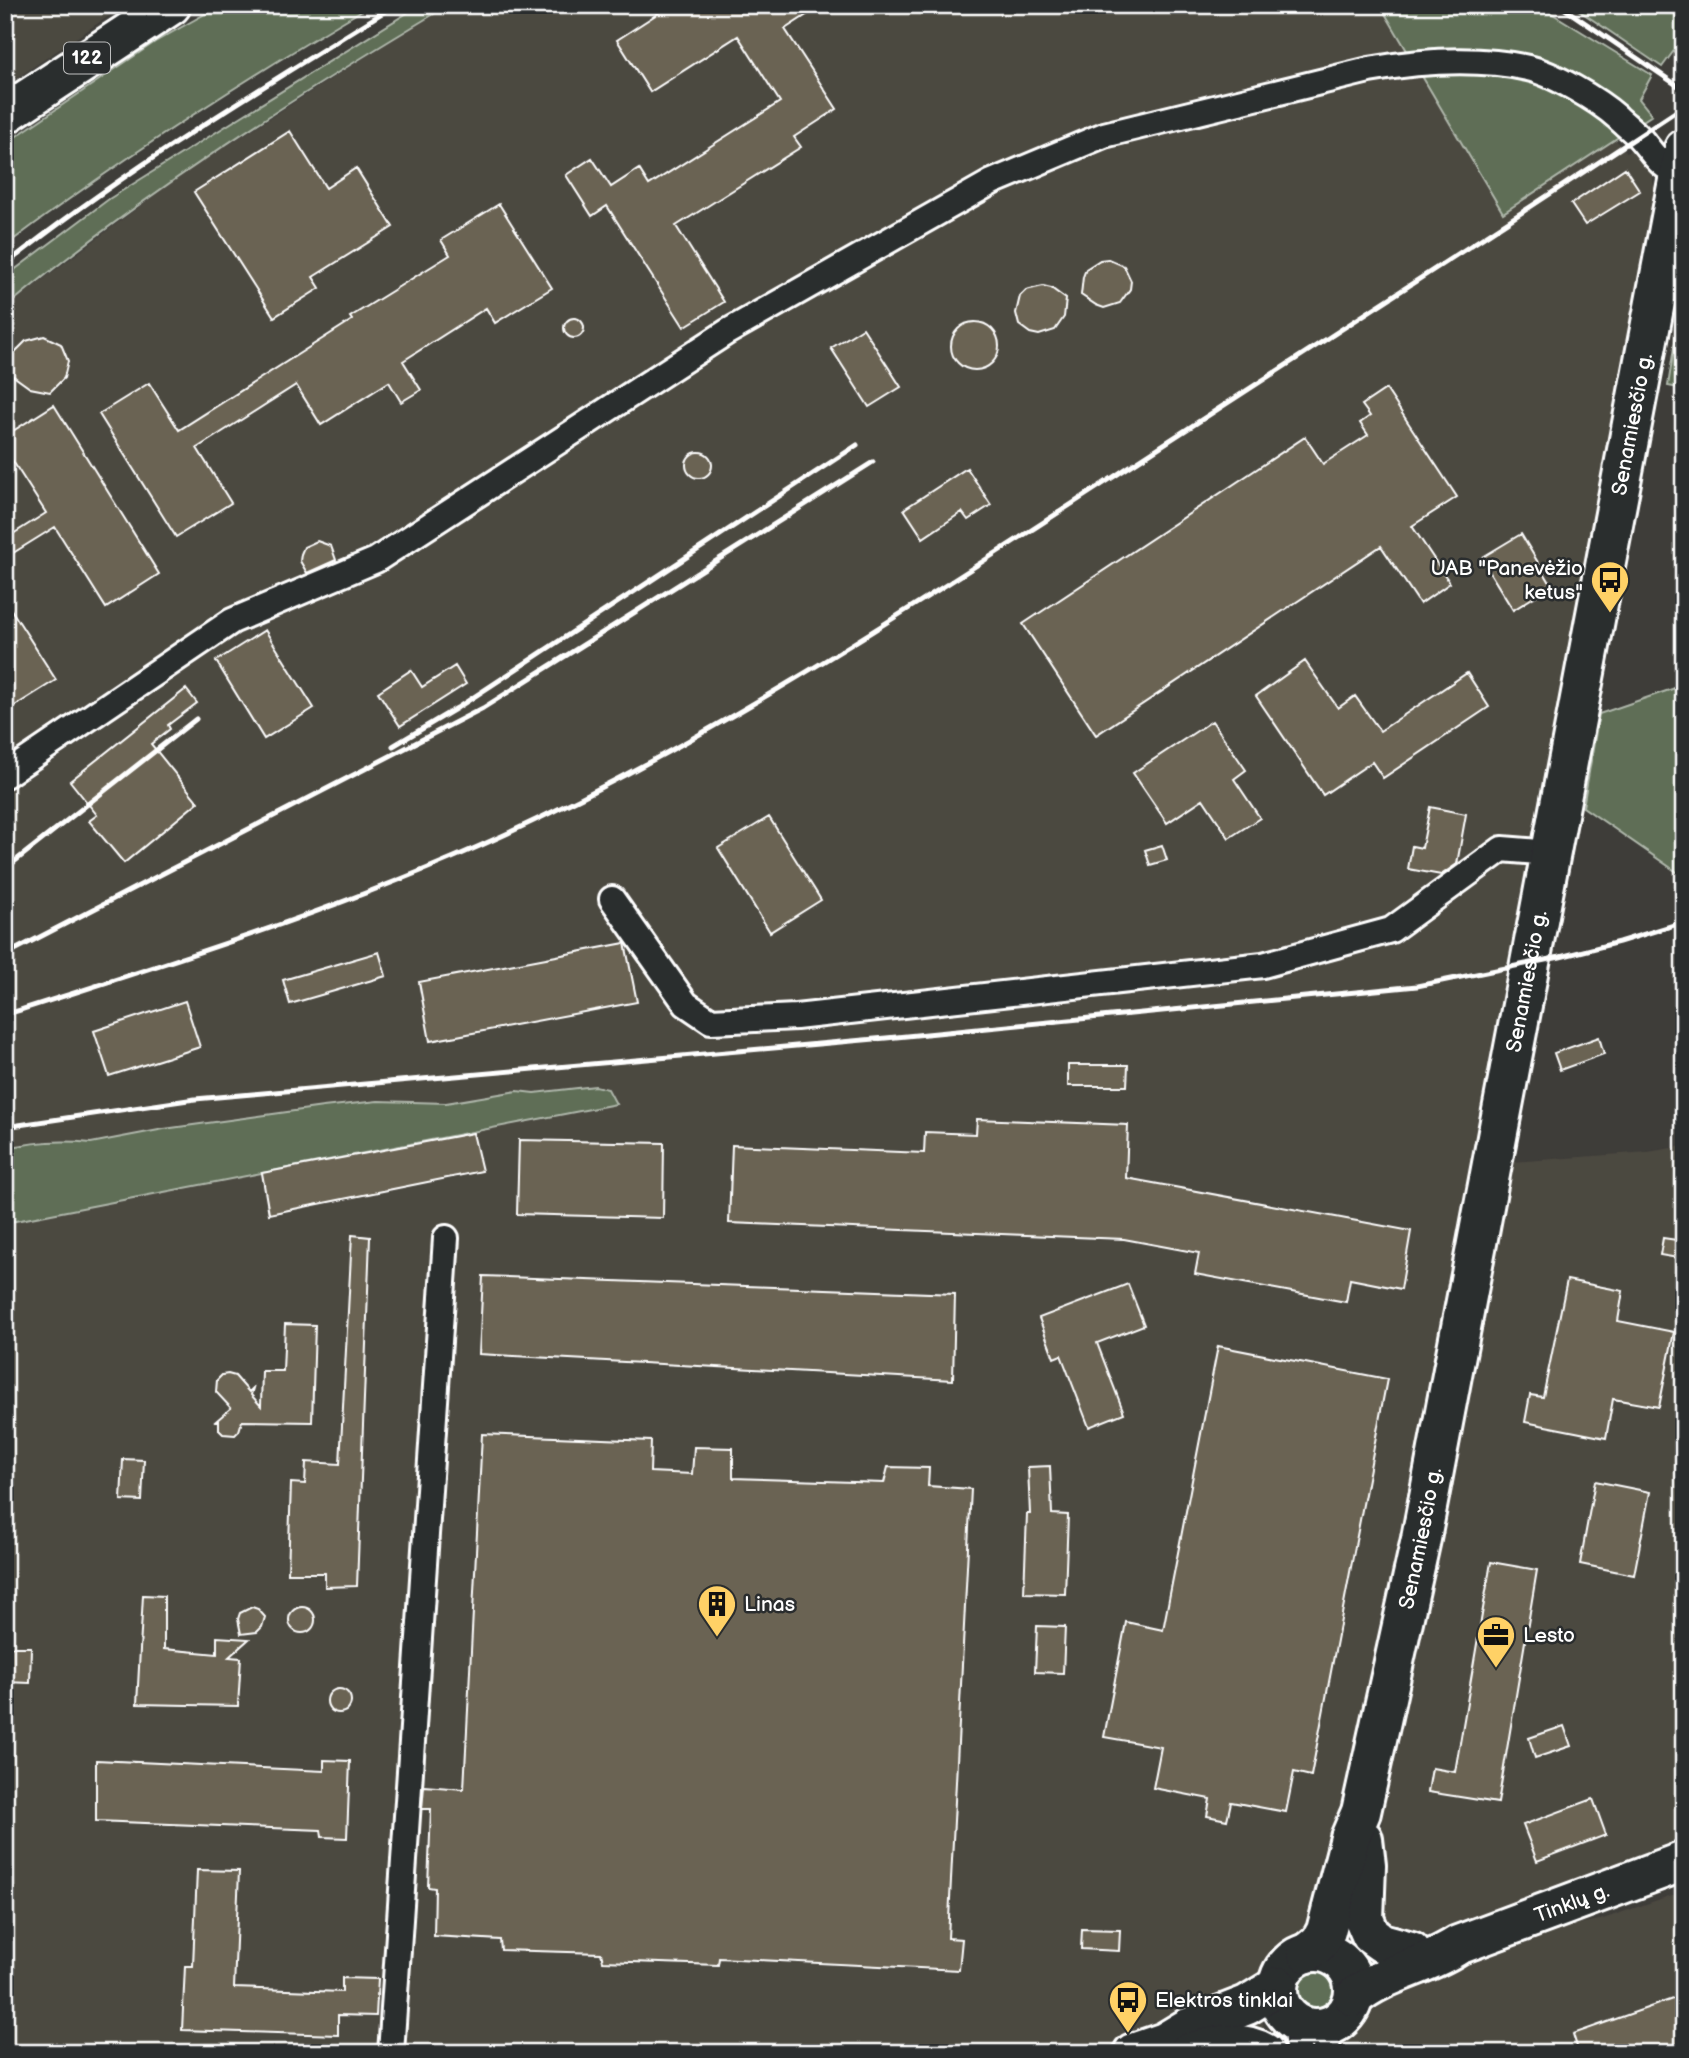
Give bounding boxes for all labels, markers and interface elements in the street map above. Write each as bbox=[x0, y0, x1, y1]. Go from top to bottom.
road number: 122 bbox=[64, 43, 110, 74]
street label: Senamiesčio g. bbox=[1606, 351, 1658, 497]
place label: UAB "Panevėžio ketus" bbox=[1430, 556, 1583, 605]
bus stop icon: UAB "Panevėžio ketus" bbox=[1589, 559, 1631, 614]
street label: Senamiesčio g. bbox=[1501, 908, 1552, 1054]
street label: Senamiesčio g. bbox=[1393, 1465, 1447, 1611]
building icon: Linas bbox=[696, 1583, 738, 1638]
place label: Linas bbox=[744, 1592, 795, 1617]
office icon: Lesto bbox=[1475, 1614, 1517, 1669]
place label: Lesto bbox=[1523, 1623, 1575, 1648]
street label: Tinklų g. bbox=[1531, 1877, 1613, 1928]
bus stop icon: Elektros tinklai bbox=[1107, 1979, 1149, 2034]
place label: Elektros tinklai bbox=[1155, 1988, 1293, 2013]

